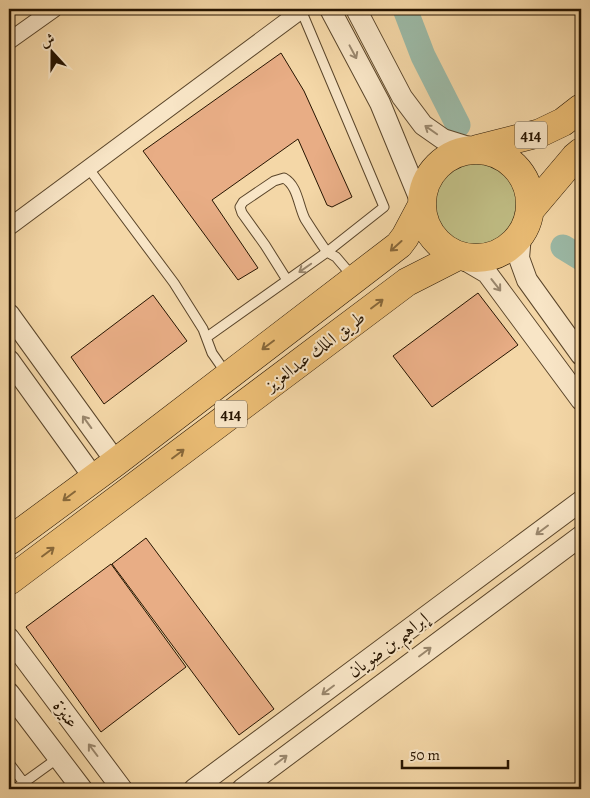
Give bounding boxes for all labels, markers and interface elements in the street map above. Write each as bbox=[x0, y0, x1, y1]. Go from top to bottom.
north arrow bbox=[28, 28, 78, 78]
text: ش bbox=[38, 29, 58, 52]
one-way arrow bbox=[349, 44, 358, 59]
road number: 414 bbox=[515, 122, 547, 148]
one-way arrow bbox=[424, 125, 438, 135]
one-way arrow bbox=[390, 240, 403, 252]
one-way arrow bbox=[298, 263, 312, 273]
one-way arrow bbox=[491, 278, 502, 291]
one-way arrow bbox=[370, 299, 384, 309]
street label: طريق الملك عبدالعزيز bbox=[258, 305, 370, 398]
one-way arrow bbox=[261, 340, 275, 350]
road number: 414 bbox=[215, 400, 247, 428]
one-way arrow bbox=[82, 415, 92, 429]
one-way arrow bbox=[171, 449, 184, 460]
one-way arrow bbox=[63, 491, 76, 502]
one-way arrow bbox=[535, 525, 549, 535]
one-way arrow bbox=[41, 547, 55, 557]
street label: إبراهيم بن ضويان bbox=[343, 606, 438, 688]
one-way arrow bbox=[418, 647, 432, 657]
one-way arrow bbox=[321, 685, 335, 695]
street label: عنيزة bbox=[48, 695, 84, 733]
scale bar bbox=[402, 738, 509, 770]
one-way arrow bbox=[88, 743, 98, 757]
text: 50 m bbox=[410, 745, 440, 765]
one-way arrow bbox=[274, 755, 288, 765]

